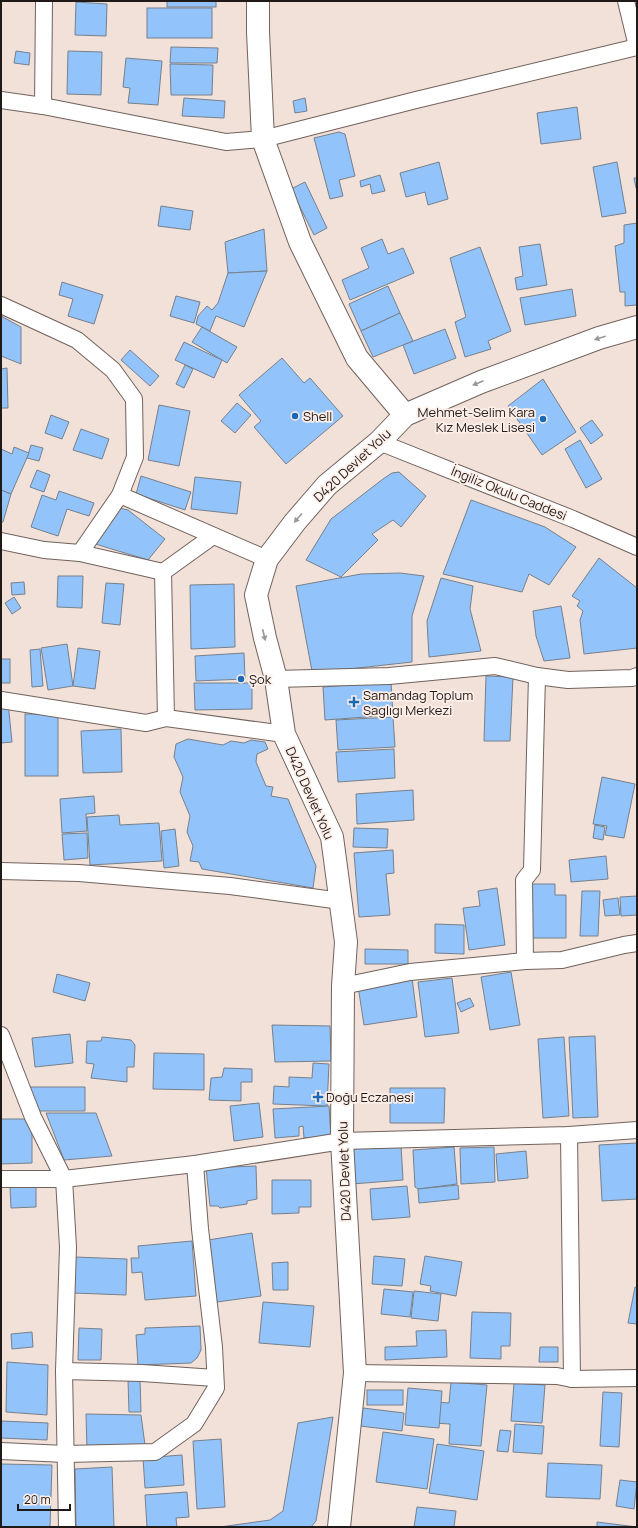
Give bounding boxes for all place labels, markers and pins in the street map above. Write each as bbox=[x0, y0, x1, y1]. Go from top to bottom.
place label: Mehmet-Selim Kara Kız Meslek Lisesi bbox=[418, 403, 535, 436]
place label: Shell bbox=[303, 407, 332, 425]
marker: Shell bbox=[290, 411, 300, 421]
marker: Mehmet-Selim Kara Kız Meslek Lisesi bbox=[538, 414, 548, 424]
place label: Şok bbox=[249, 670, 272, 688]
marker: Şok bbox=[236, 674, 246, 684]
place label: Samandag Toplum Saglıgı Merkezi bbox=[363, 686, 473, 719]
marker: Samandag Toplum Saglıgı Merkezi bbox=[348, 696, 360, 708]
place label: Doğu Eczanesi bbox=[326, 1088, 414, 1106]
marker: Doğu Eczanesi bbox=[313, 1092, 323, 1102]

